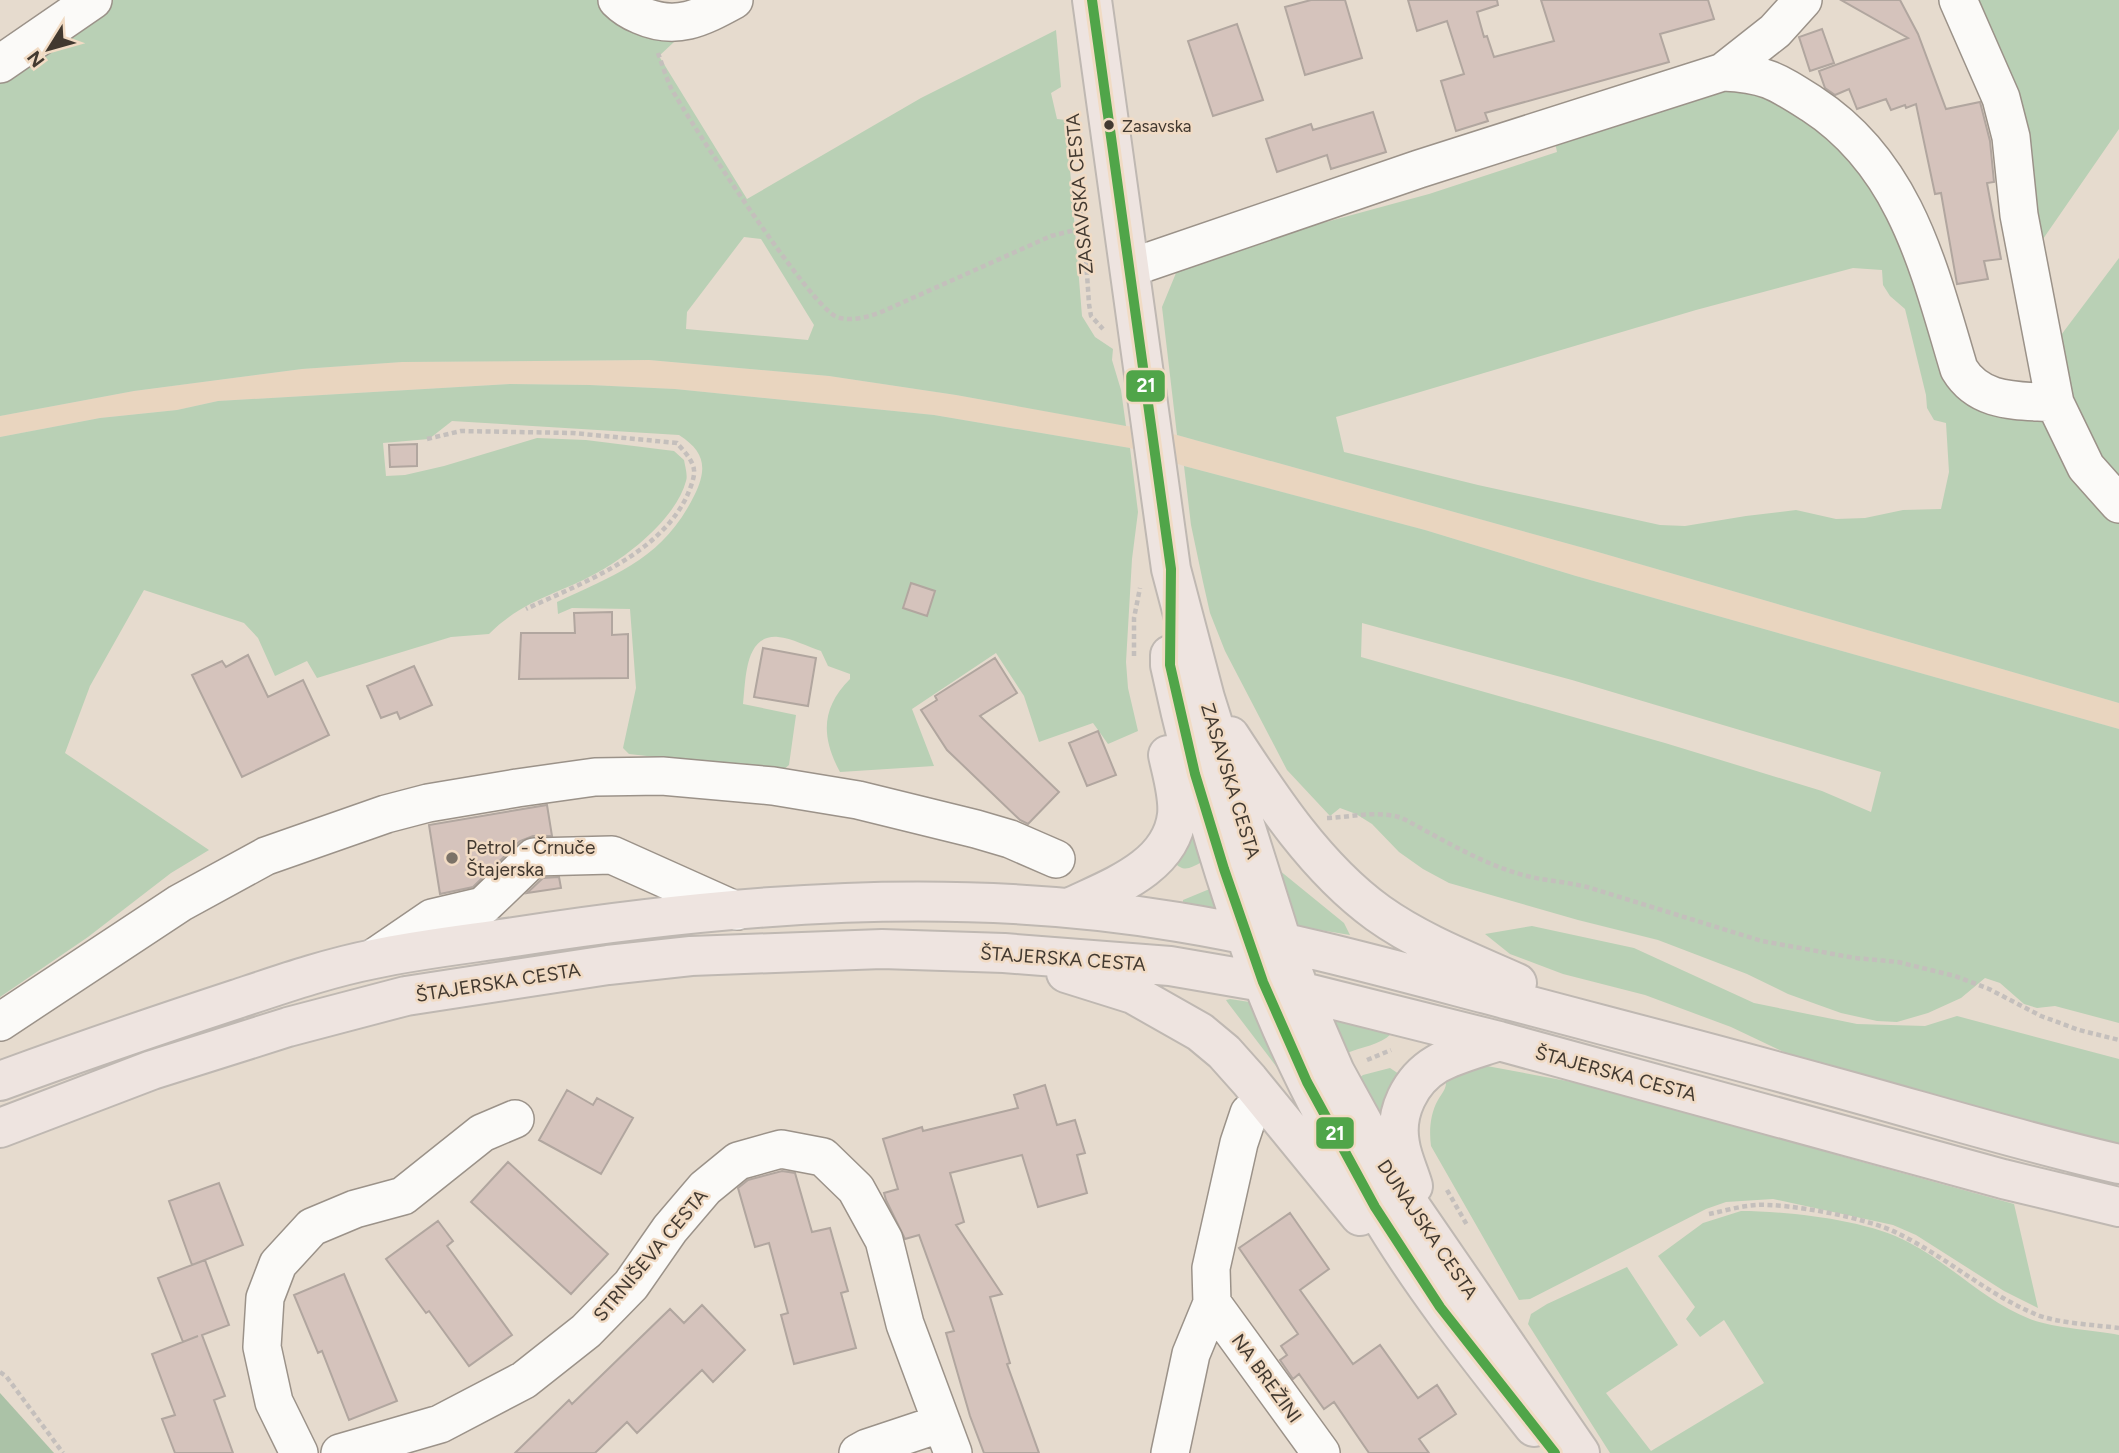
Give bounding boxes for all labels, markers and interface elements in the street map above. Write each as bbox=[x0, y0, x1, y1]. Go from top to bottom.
north arrow bbox=[14, 14, 84, 84]
text: N bbox=[22, 46, 49, 72]
street label: ZASAVSKA CESTA bbox=[1061, 112, 1098, 275]
place label: Zasavska bbox=[1122, 116, 1192, 136]
marker: Zasavska bbox=[1102, 118, 1116, 132]
line badge: 21 bbox=[1125, 369, 1166, 403]
text: 21 bbox=[1136, 374, 1156, 397]
street label: ZASAVSKA CESTA bbox=[1196, 701, 1265, 862]
place label: Petrol - Črnuče Štajerska bbox=[466, 836, 595, 881]
marker: Petrol - Črnuče Štajerska bbox=[444, 850, 460, 866]
street label: ŠTAJERSKA CESTA bbox=[979, 941, 1147, 976]
street label: ŠTAJERSKA CESTA bbox=[414, 958, 582, 1007]
street label: ŠTAJERSKA CESTA bbox=[1533, 1041, 1699, 1106]
line badge: 21 bbox=[1315, 1116, 1355, 1150]
text: 21 bbox=[1325, 1122, 1345, 1145]
street label: DUNAJSKA CESTA bbox=[1372, 1155, 1483, 1304]
street label: STRNIŠEVA CESTA bbox=[588, 1184, 712, 1326]
street label: NA BREŽINI bbox=[1227, 1329, 1307, 1427]

